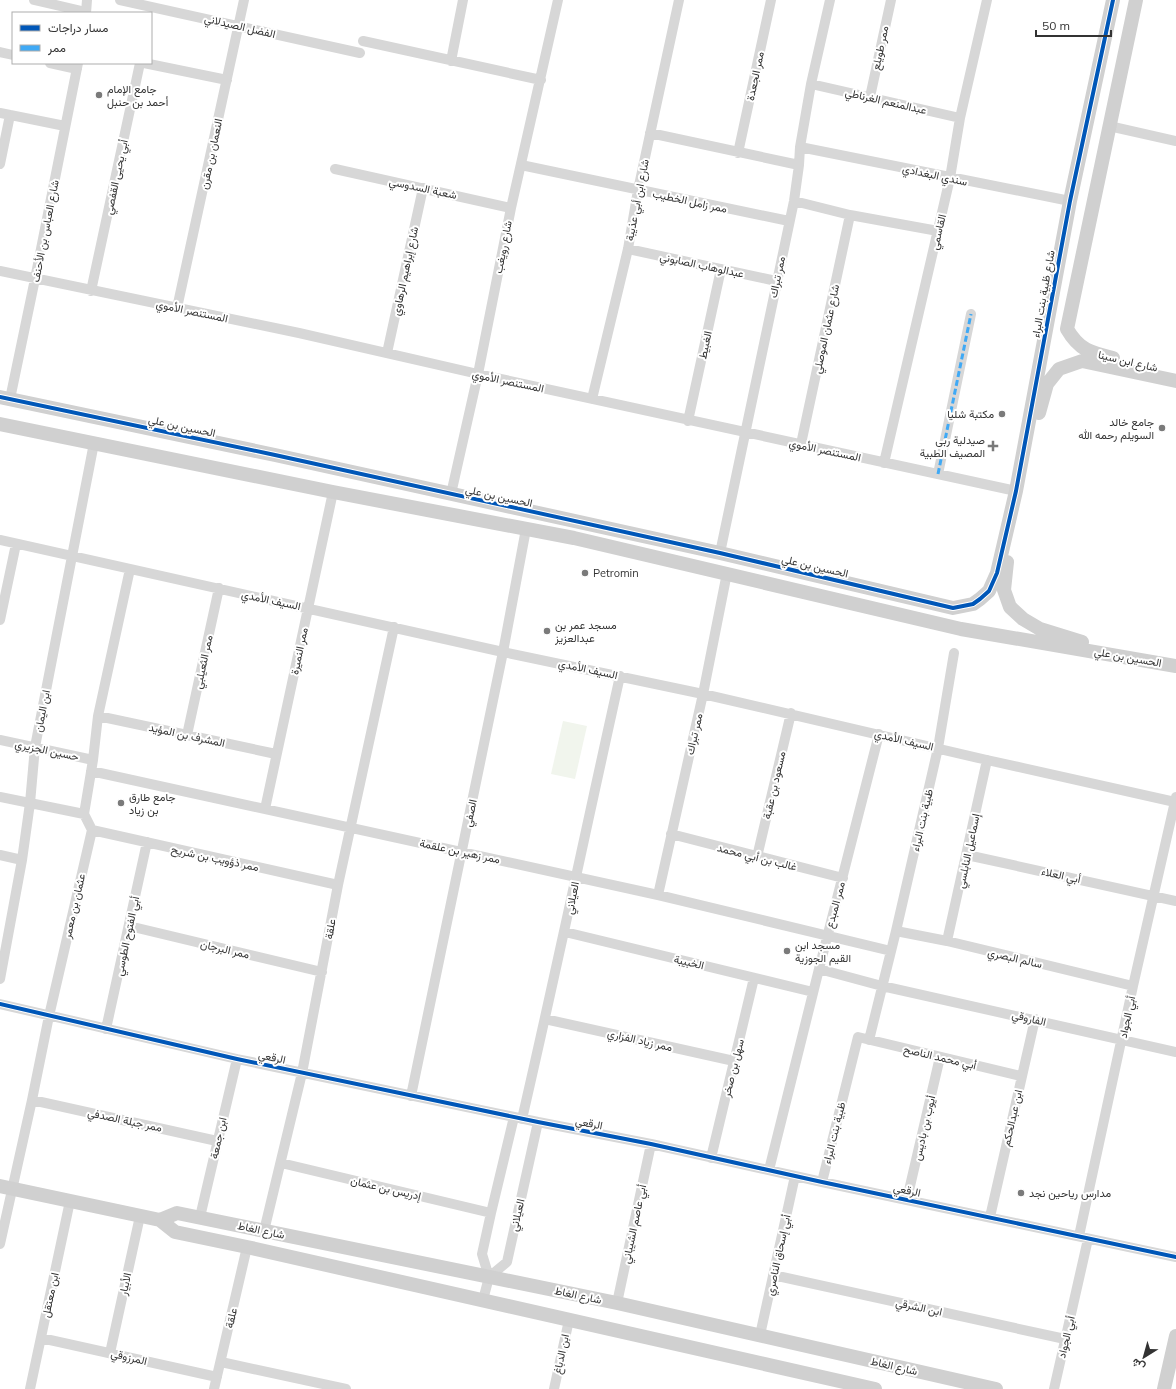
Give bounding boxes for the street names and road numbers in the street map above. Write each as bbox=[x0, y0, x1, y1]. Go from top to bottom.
street label: الفضل الصيدلاني bbox=[202, 11, 277, 44]
street label: ممر طويلع bbox=[868, 24, 893, 72]
street label: ممر الجعدة bbox=[743, 50, 767, 102]
street label: عبدالمنعم الغرناطي bbox=[843, 85, 928, 120]
street label: النعمان بن مقرن bbox=[197, 117, 225, 191]
street label: أبي يحيى القفصي bbox=[101, 138, 134, 217]
street label: شارع ابن أبي عذيبة bbox=[622, 158, 655, 243]
street label: سندي البغدادي bbox=[901, 161, 969, 192]
street label: شعبة السدوسي bbox=[387, 174, 458, 205]
street label: شارع العباس بن الأحنف bbox=[28, 178, 63, 283]
street label: ممر زامل الخطيب bbox=[651, 186, 729, 216]
street label: القاسمي bbox=[927, 213, 952, 252]
street label: شارع رويغب bbox=[491, 219, 516, 275]
street label: شارع إبراهيم الرهاوي bbox=[389, 225, 424, 317]
street label: عبدالوهاب الصابوني bbox=[658, 249, 746, 284]
street label: شارع ظبية بنت البراء bbox=[1028, 249, 1059, 339]
street label: ممر تبراك bbox=[766, 255, 788, 299]
street label: شارع عثمان الموصلي bbox=[810, 283, 845, 376]
street label: المستنصر الأموي bbox=[154, 297, 229, 328]
street label: الغبيط bbox=[695, 330, 715, 360]
street label: شارع ابن سينا bbox=[1097, 347, 1160, 376]
street label: المستنصر الأموي bbox=[470, 367, 545, 398]
street label: الحسين بن علي bbox=[147, 412, 217, 443]
street label: المستنصر الأموي bbox=[787, 436, 862, 467]
street label: الحسين بن علي bbox=[464, 482, 534, 513]
street label: الحسين بن علي bbox=[780, 552, 850, 583]
street label: السيف الأمدي bbox=[239, 587, 302, 616]
street label: ممر النميرة bbox=[287, 626, 311, 676]
street label: ممر الثعيلبي bbox=[190, 634, 218, 691]
street label: الحسين بن علي bbox=[1093, 644, 1163, 673]
street label: السيف الأمدي bbox=[556, 656, 619, 685]
street label: ابن اليمان bbox=[31, 689, 53, 733]
street label: ممر تبراك bbox=[682, 712, 706, 756]
street label: المشرف بن المؤيد bbox=[148, 720, 226, 750]
street label: السيف الأمدي bbox=[872, 726, 935, 757]
street label: حسين الجزيري bbox=[13, 736, 80, 767]
street label: مسعود بن عقبة bbox=[759, 750, 789, 820]
street label: ظبية بنت البراء bbox=[908, 787, 936, 853]
street label: الصفي bbox=[460, 798, 483, 829]
street label: إسماعيل النابلسي bbox=[953, 812, 986, 890]
street label: ممر زهير بن علقمة bbox=[418, 836, 502, 866]
street label: غالب بن أبي محمد bbox=[715, 840, 798, 877]
street label: ممر ذؤويب بن شريح bbox=[170, 842, 260, 875]
street label: أبي العلاء bbox=[1039, 864, 1082, 889]
street label: عثمان بن معمر bbox=[60, 872, 88, 941]
street label: ممر المبدع bbox=[822, 880, 849, 930]
street label: العيلاني bbox=[562, 881, 585, 916]
street label: أبي الفتوح الطوسي bbox=[112, 895, 145, 978]
street label: علقة bbox=[321, 917, 339, 940]
street label: ممر البرجان bbox=[199, 937, 251, 961]
street label: سالم البصري bbox=[986, 945, 1044, 974]
street label: الخبيبة bbox=[673, 952, 705, 972]
street label: أبي الجواد bbox=[1116, 994, 1141, 1040]
street label: الفاروقي bbox=[1010, 1007, 1047, 1032]
street label: ممر زياد الفزاري bbox=[605, 1026, 674, 1057]
street label: سهل بن صخر bbox=[719, 1037, 747, 1099]
street label: أبي محمد الناصح bbox=[902, 1042, 978, 1075]
street label: الرقعي bbox=[256, 1047, 287, 1070]
street label: ابن عبدالحكم bbox=[999, 1088, 1026, 1148]
street label: أيوب بن باديس bbox=[910, 1094, 938, 1162]
street label: ظبية بنت البراء bbox=[820, 1100, 848, 1166]
street label: ممر جبلة الصدفي bbox=[86, 1105, 164, 1138]
street label: الرقعي bbox=[574, 1113, 604, 1135]
street label: ابن جمعة bbox=[206, 1116, 230, 1160]
street label: إدريس بن عثمان bbox=[349, 1173, 423, 1203]
street label: الرقعي bbox=[891, 1180, 922, 1203]
street label: أبي عاصم الشيباني bbox=[619, 1183, 652, 1265]
street label: العيلاني bbox=[506, 1197, 530, 1233]
street label: أبي إسحاق الناصري bbox=[763, 1213, 796, 1297]
street label: شارع الغاط bbox=[236, 1218, 286, 1243]
street label: ابن معتقل bbox=[38, 1271, 62, 1319]
street label: الأبيار bbox=[116, 1271, 134, 1298]
street label: شارع الغاط bbox=[553, 1283, 603, 1308]
street label: ابن الشرقي bbox=[894, 1295, 944, 1322]
street label: علقة bbox=[222, 1306, 240, 1330]
street label: أبي الجواد bbox=[1054, 1314, 1081, 1360]
street label: ابن الدباغ bbox=[550, 1333, 573, 1376]
street label: المرزوقي bbox=[109, 1346, 148, 1371]
street label: شارع الغاط bbox=[869, 1354, 919, 1379]

